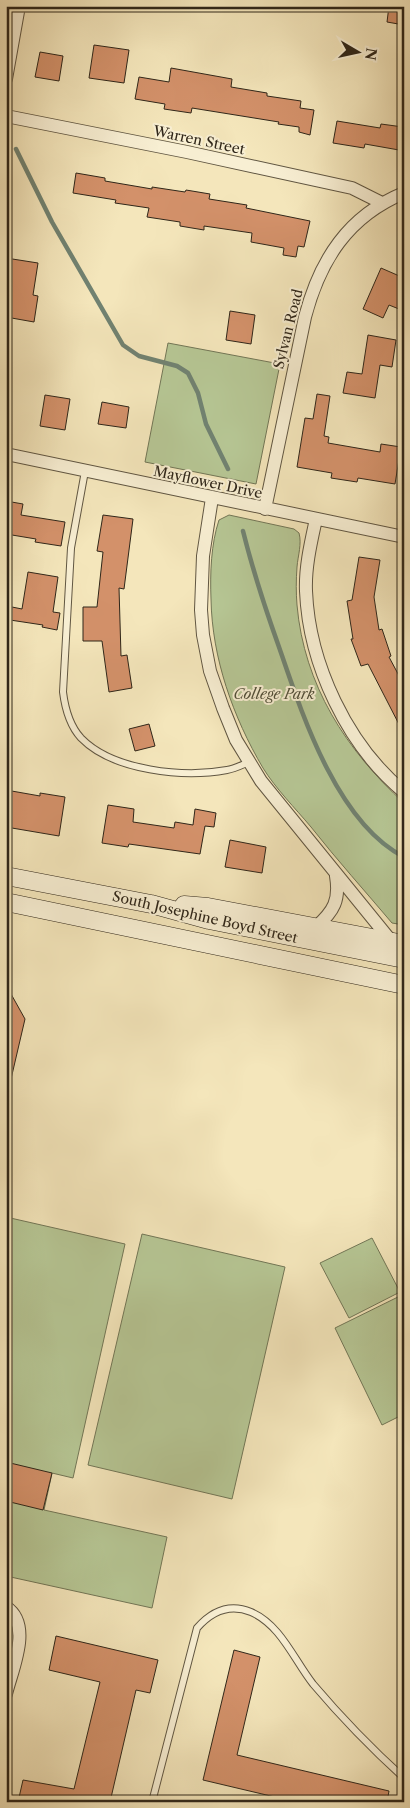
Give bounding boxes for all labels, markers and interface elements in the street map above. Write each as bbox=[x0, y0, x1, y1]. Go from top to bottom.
north arrow bbox=[332, 28, 382, 78]
text: N bbox=[361, 47, 381, 61]
street label: Warren Street bbox=[151, 121, 246, 158]
street label: Sylvan Road bbox=[269, 287, 307, 371]
street label: Mayflower Drive bbox=[152, 462, 264, 502]
park label: College Park bbox=[234, 685, 315, 703]
street label: South Josephine Boyd Street bbox=[111, 887, 299, 947]

